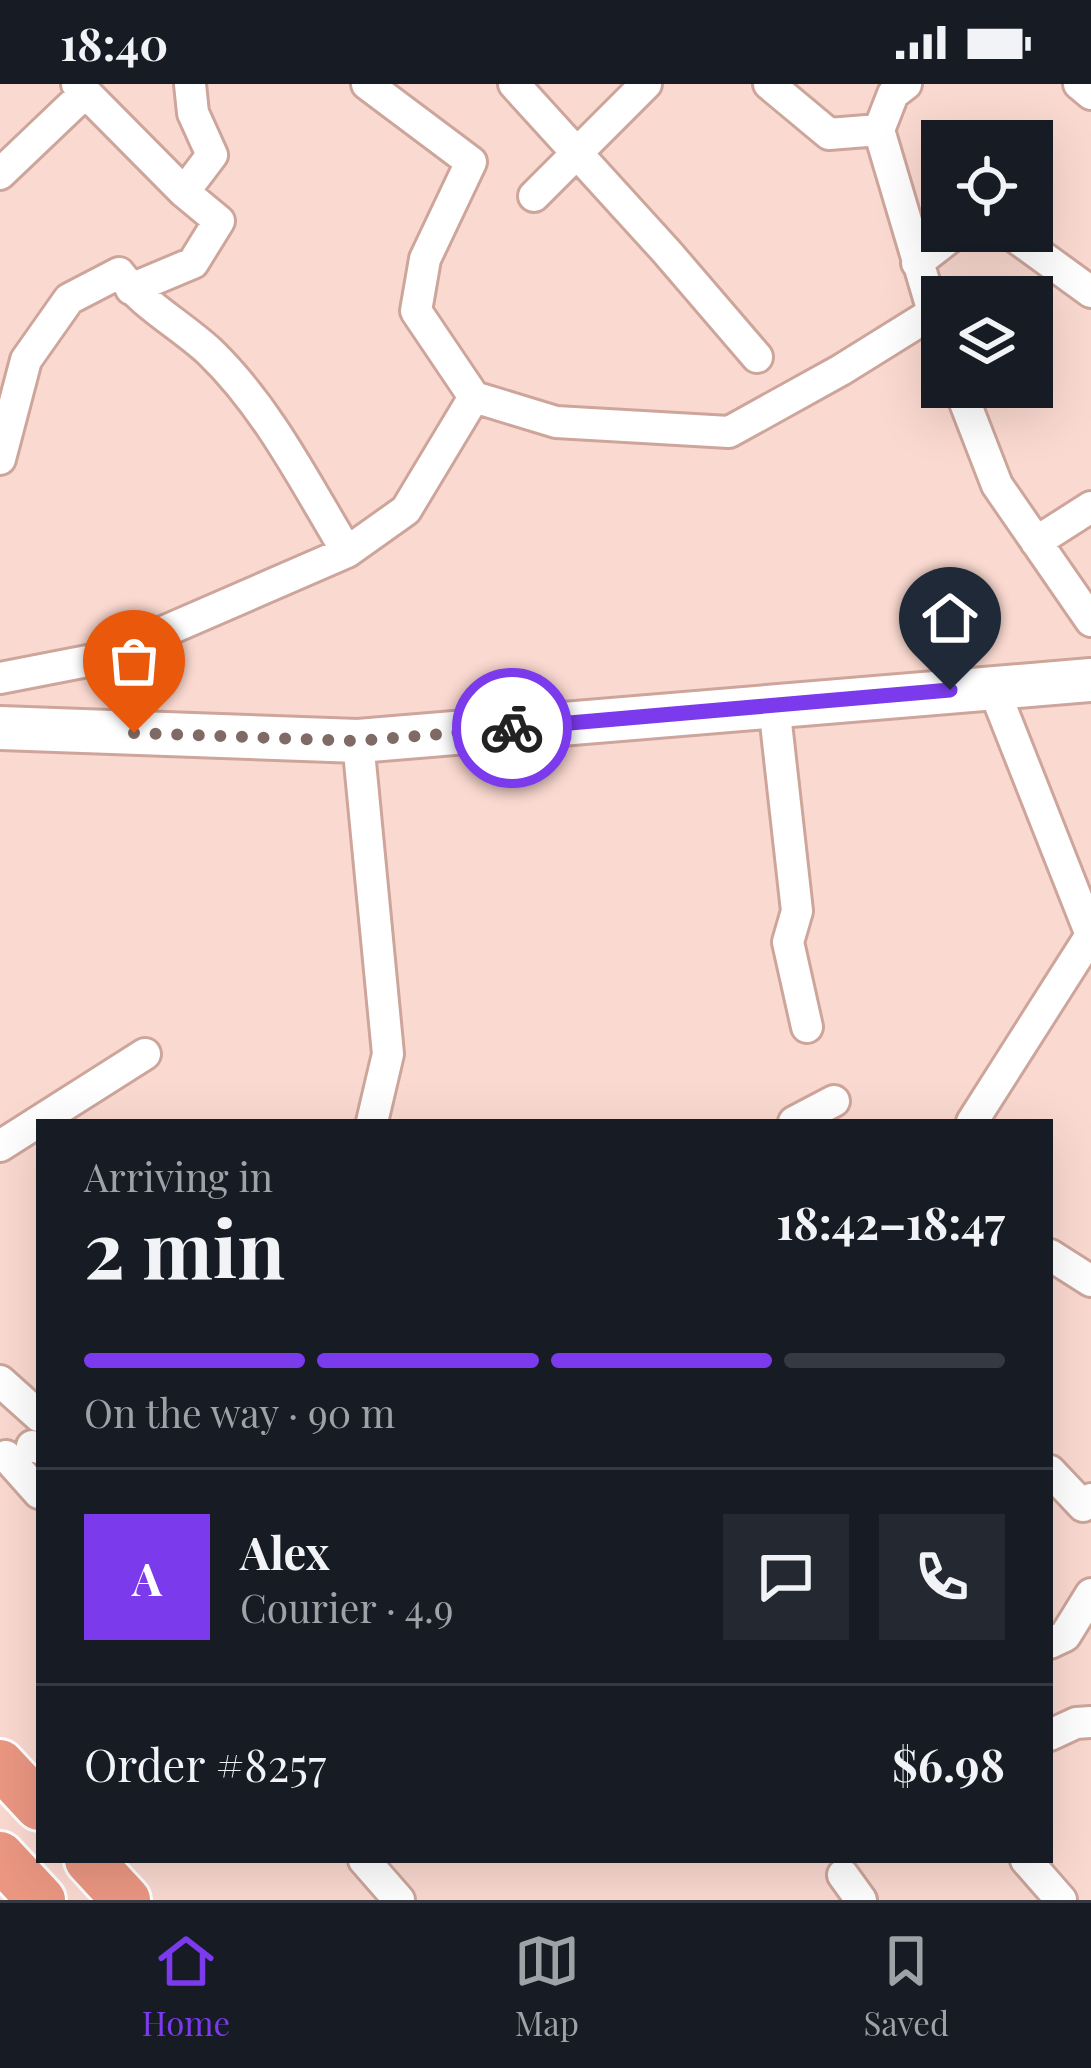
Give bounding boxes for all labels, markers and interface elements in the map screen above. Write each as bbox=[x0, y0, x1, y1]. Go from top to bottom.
text: 18:40 bbox=[60, 12, 168, 72]
map controls bbox=[921, 120, 1053, 408]
button: locate bbox=[921, 120, 1053, 252]
button: layers bbox=[921, 276, 1053, 408]
pin bbox=[899, 567, 1001, 690]
icon: home bbox=[917, 585, 983, 651]
pin bbox=[83, 610, 185, 733]
icon: bag bbox=[101, 628, 167, 694]
courier bbox=[452, 668, 572, 788]
icon: bike bbox=[479, 695, 545, 761]
text: Arriving in bbox=[84, 1150, 273, 1202]
text: 18:42–18:47 bbox=[776, 1191, 1005, 1251]
text: 2 min bbox=[84, 1195, 285, 1299]
text: On the way · 90 m bbox=[84, 1386, 396, 1438]
button: chat bbox=[723, 1514, 849, 1640]
button: phone bbox=[879, 1514, 1005, 1640]
text: Alex bbox=[240, 1521, 330, 1581]
text: A bbox=[132, 1547, 162, 1607]
text: Courier · 4.9 bbox=[240, 1581, 454, 1633]
text: Order #8257 bbox=[84, 1733, 326, 1793]
text: $6.98 bbox=[892, 1733, 1005, 1793]
tab: Home bbox=[142, 1928, 230, 2044]
tab: Map bbox=[514, 1928, 580, 2044]
tab: Saved bbox=[863, 1928, 949, 2044]

